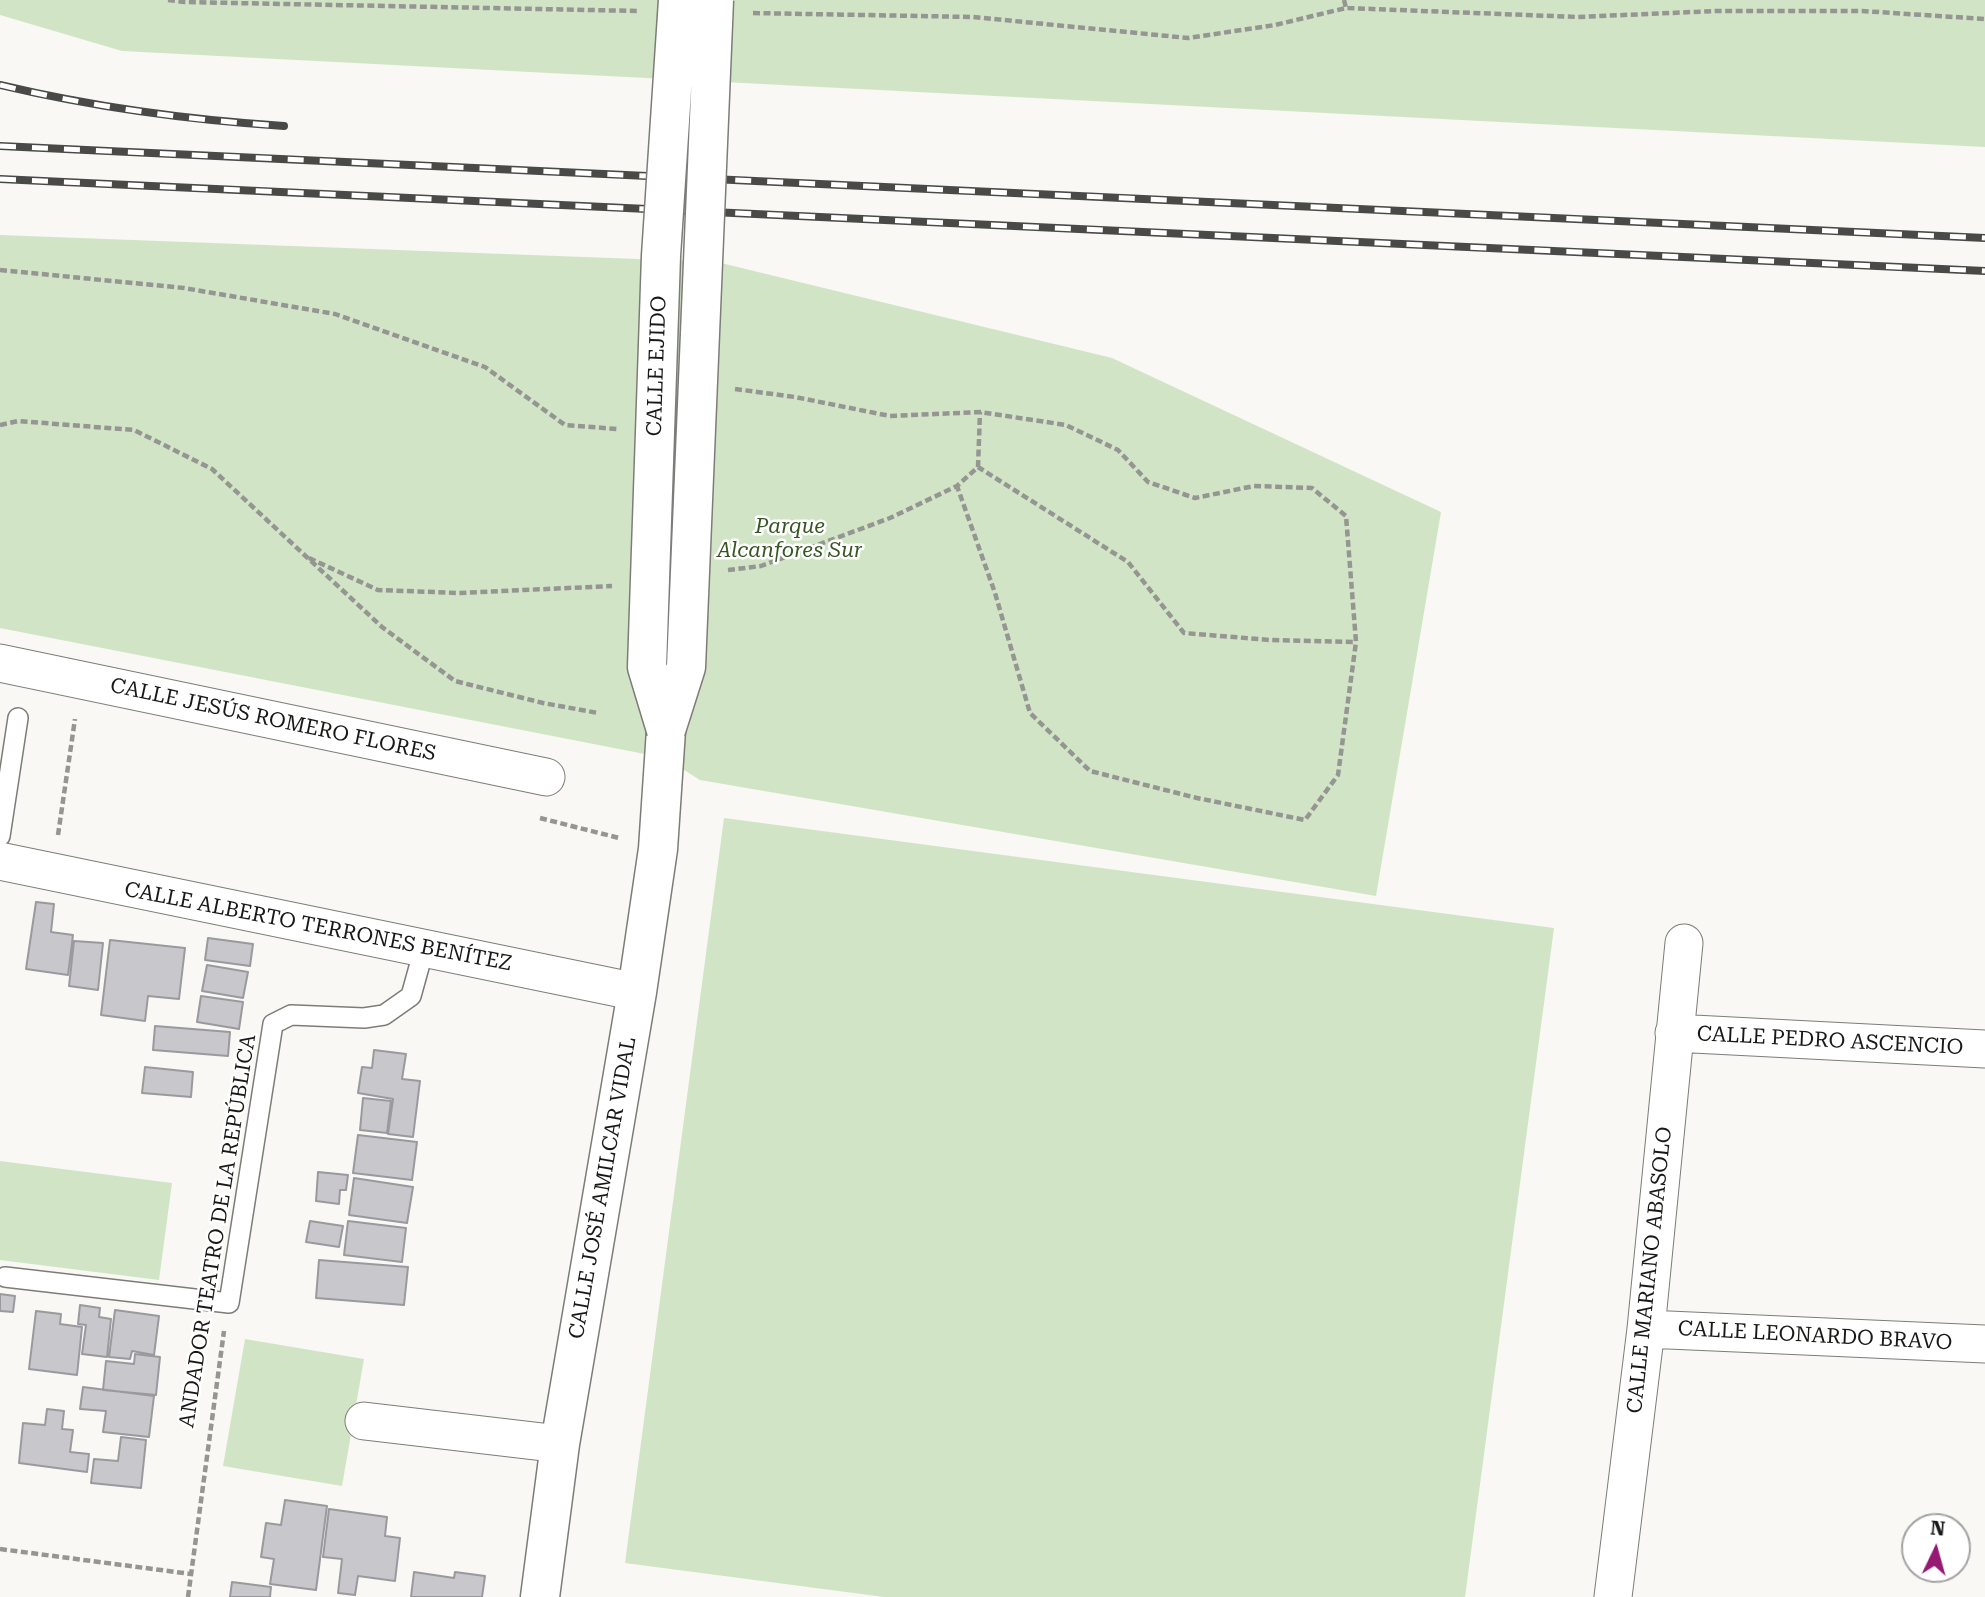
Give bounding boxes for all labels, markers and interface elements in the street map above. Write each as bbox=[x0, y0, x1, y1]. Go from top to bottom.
street label: CALLE EJIDO bbox=[642, 295, 672, 437]
park label: Parque Alcanfores Sur bbox=[717, 514, 863, 564]
street label: CALLE JESÚS ROMERO FLORES bbox=[108, 673, 438, 767]
street label: CALLE ALBERTO TERRONES BENÍTEZ bbox=[122, 877, 514, 977]
street label: CALLE PEDRO ASCENCIO bbox=[1696, 1021, 1964, 1061]
street label: ANDADOR TEATRO DE LA REPÚBLICA bbox=[174, 1032, 262, 1430]
street label: CALLE JOSÉ AMILCAR VIDAL bbox=[564, 1035, 642, 1341]
street label: CALLE MARIANO ABASOLO bbox=[1622, 1125, 1678, 1415]
street label: CALLE LEONARDO BRAVO bbox=[1677, 1316, 1953, 1356]
north arrow bbox=[1901, 1513, 1971, 1583]
text: N bbox=[1929, 1516, 1946, 1541]

